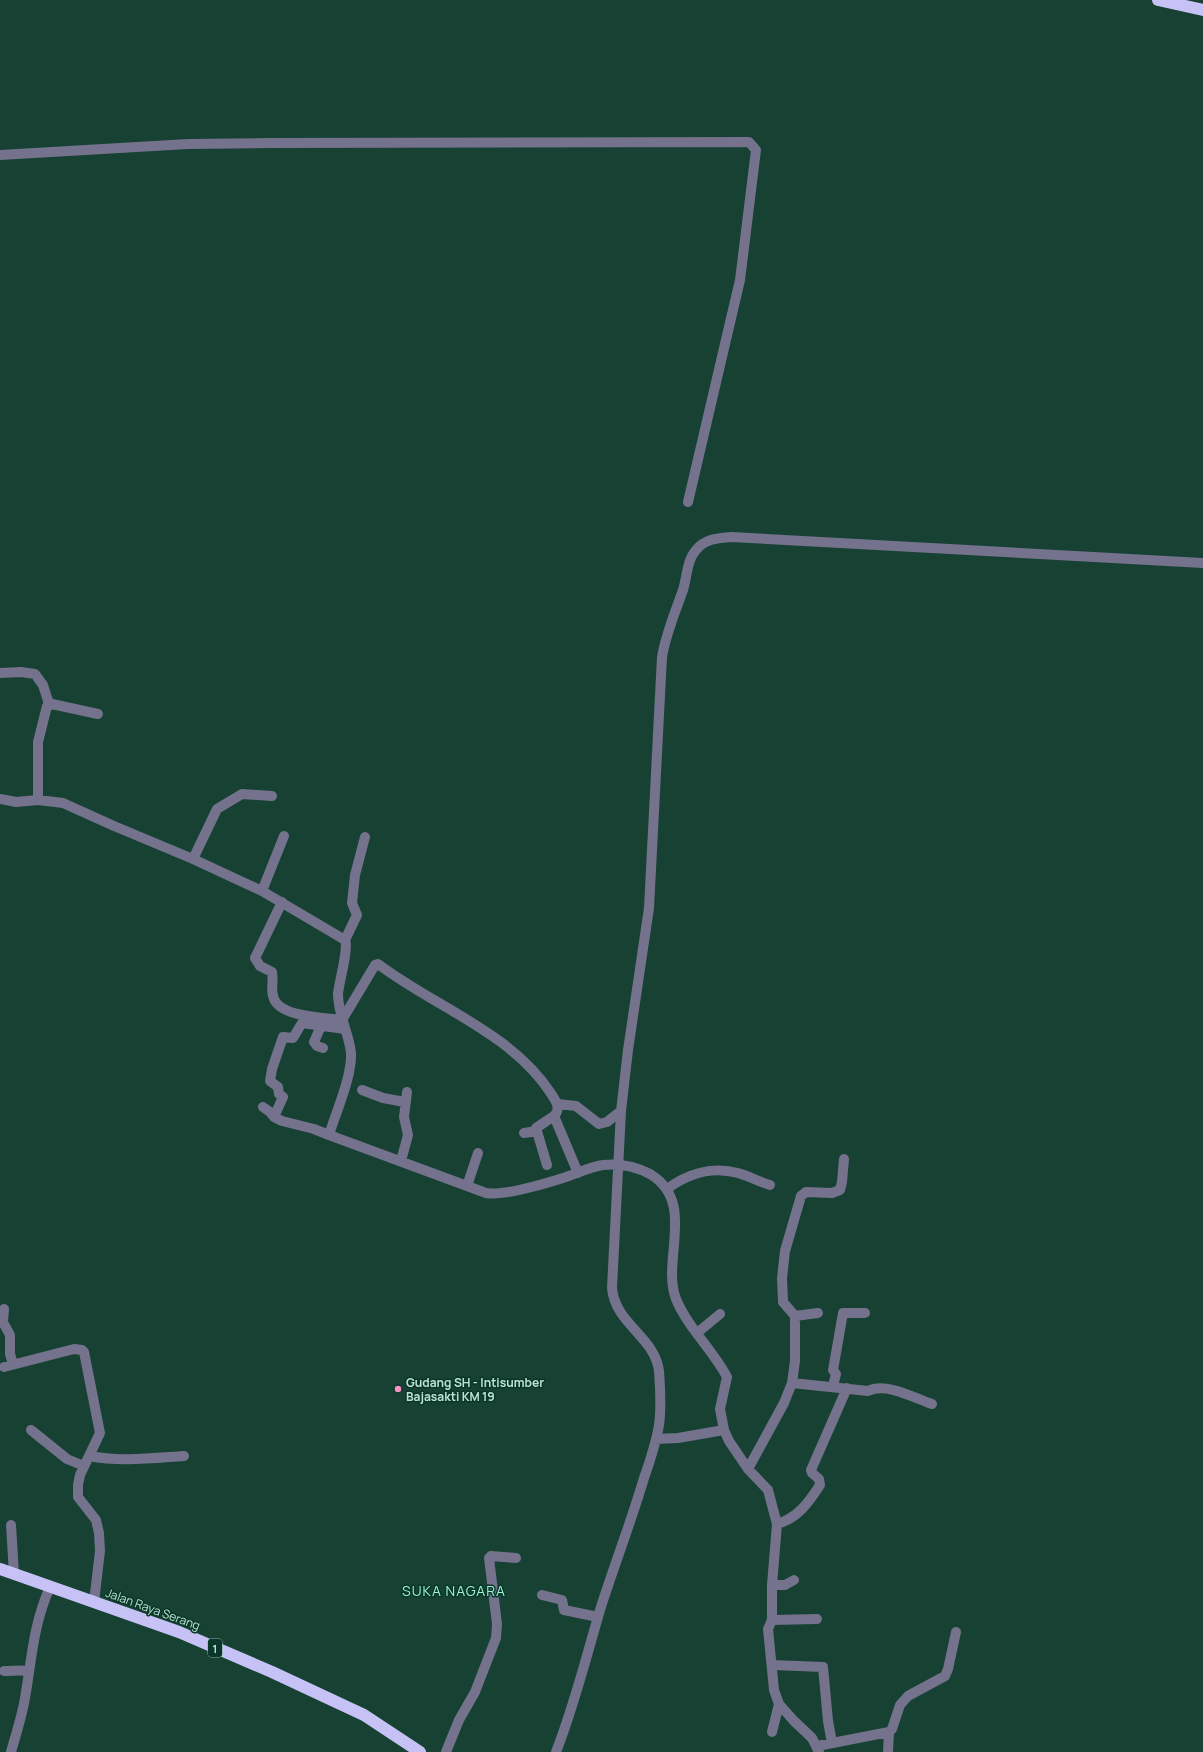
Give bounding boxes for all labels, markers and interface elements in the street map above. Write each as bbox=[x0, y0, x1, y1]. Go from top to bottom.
place label: Gudang SH - Intisumber Bajasakti KM 19 bbox=[406, 1374, 544, 1405]
marker: Gudang SH - Intisumber Bajasakti KM 19 bbox=[393, 1384, 403, 1394]
district label: SUKA NAGARA bbox=[402, 1581, 506, 1600]
street label: Jalan Raya Serang bbox=[103, 1584, 203, 1634]
road number: 1 bbox=[208, 1639, 222, 1657]

